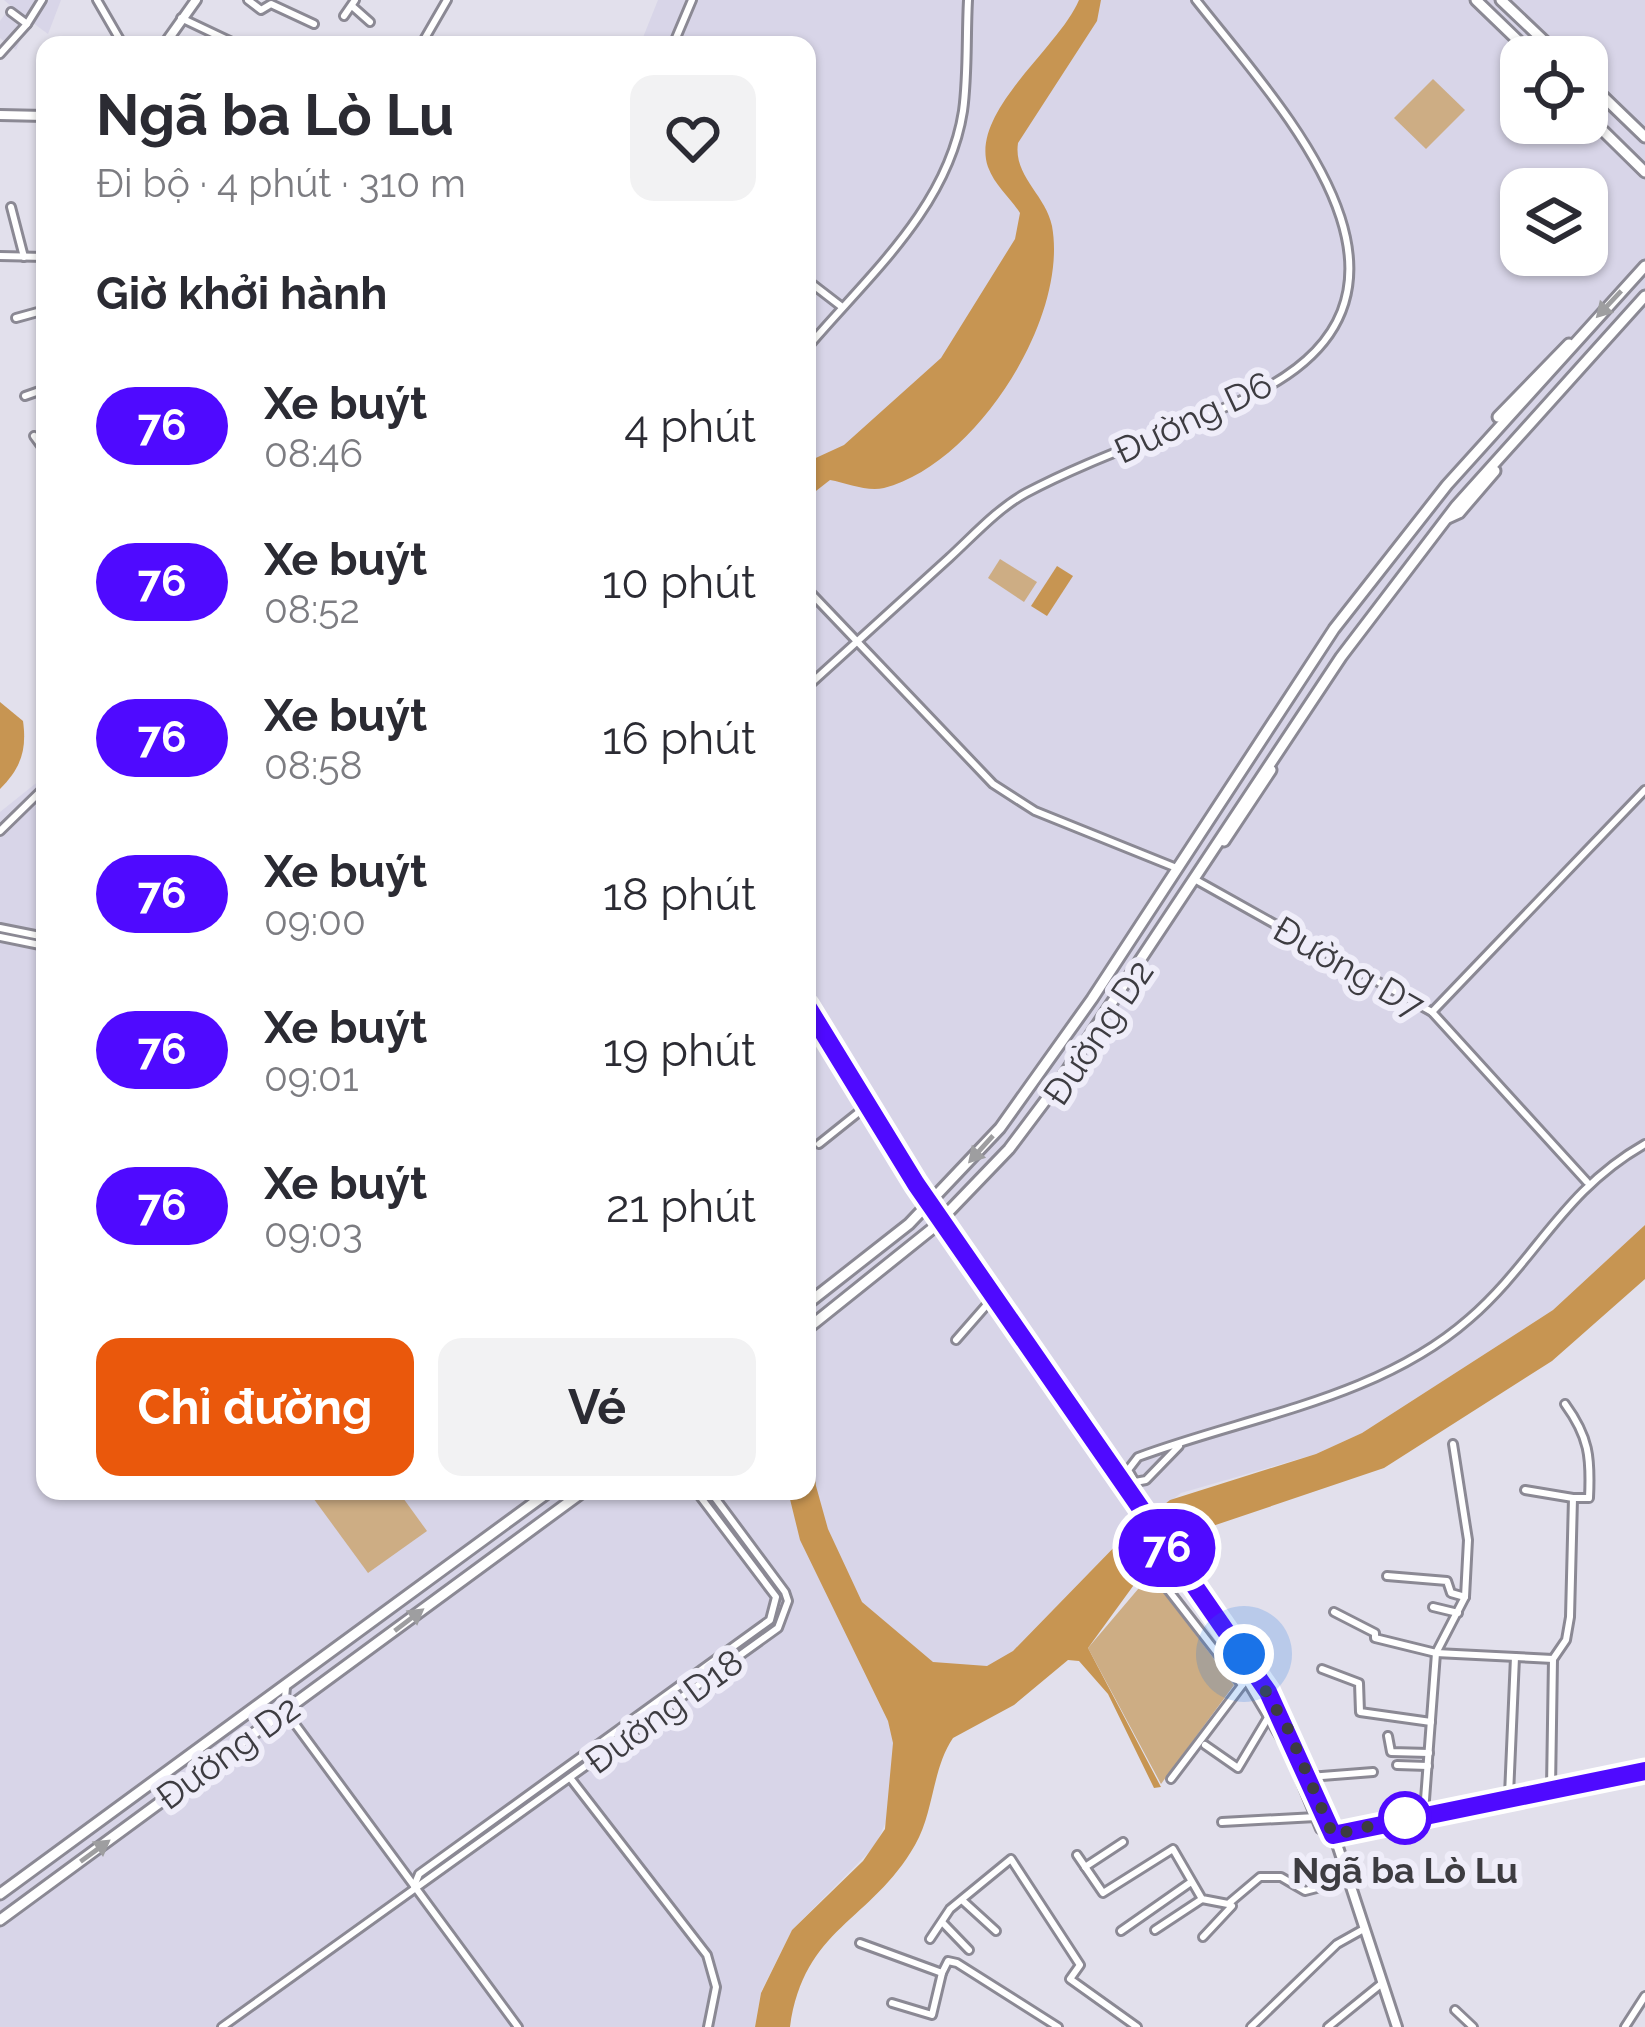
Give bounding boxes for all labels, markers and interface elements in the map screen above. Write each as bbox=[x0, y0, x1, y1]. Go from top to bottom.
map controls bbox=[1500, 36, 1608, 276]
button: locate bbox=[1500, 36, 1608, 144]
button: heart bbox=[630, 75, 756, 201]
text: Ngã ba Lò Lu bbox=[96, 81, 454, 148]
text: Đi bộ · 4 phút · 310 m bbox=[96, 160, 466, 206]
button: layers bbox=[1500, 168, 1608, 276]
text: Giờ khởi hành bbox=[96, 267, 387, 320]
one-way arrow bbox=[1596, 289, 1624, 318]
street label: Đường D6 bbox=[1108, 362, 1278, 472]
text: Xe buýt bbox=[264, 377, 427, 430]
text: 4 phút bbox=[624, 400, 756, 453]
text: 76 bbox=[137, 401, 187, 450]
text: 08:46 bbox=[264, 430, 363, 476]
text: Xe buýt bbox=[264, 533, 427, 586]
text: 10 phút bbox=[602, 556, 756, 609]
text: 76 bbox=[137, 557, 187, 606]
text: 08:52 bbox=[264, 586, 360, 632]
text: Xe buýt bbox=[264, 689, 427, 742]
text: 16 phút bbox=[602, 712, 756, 765]
text: 76 bbox=[137, 713, 187, 762]
text: 08:58 bbox=[264, 742, 363, 788]
text: Xe buýt bbox=[264, 845, 427, 898]
text: 18 phút bbox=[603, 868, 756, 921]
text: 76 bbox=[137, 869, 187, 918]
text: 09:00 bbox=[264, 898, 366, 944]
street label: Đường D7 bbox=[1267, 907, 1431, 1027]
street label: Đường D2 bbox=[1034, 952, 1162, 1112]
text: Xe buýt bbox=[264, 1001, 427, 1054]
text: 19 phút bbox=[603, 1024, 756, 1077]
text: 76 bbox=[137, 1025, 187, 1074]
text: 09:01 bbox=[264, 1054, 359, 1100]
one-way arrow bbox=[968, 1135, 995, 1164]
text: Xe buýt bbox=[264, 1157, 427, 1210]
text: 21 phút bbox=[606, 1180, 756, 1233]
text: 76 bbox=[137, 1181, 187, 1230]
text: 09:03 bbox=[264, 1210, 363, 1256]
button: Chỉ đường bbox=[96, 1338, 414, 1476]
button: Vé bbox=[438, 1338, 756, 1476]
line badge: 76 bbox=[1113, 1509, 1221, 1587]
text: 76 bbox=[1142, 1523, 1192, 1572]
one-way arrow bbox=[393, 1608, 425, 1632]
your location bbox=[1214, 1624, 1274, 1684]
street label: Đường D18 bbox=[577, 1640, 751, 1782]
street label: Đường D2 bbox=[149, 1686, 307, 1818]
marker: Ngã ba Lò Lu bbox=[1380, 1793, 1430, 1843]
one-way arrow bbox=[79, 1839, 110, 1863]
place label: Ngã ba Lò Lu bbox=[1292, 1849, 1518, 1891]

